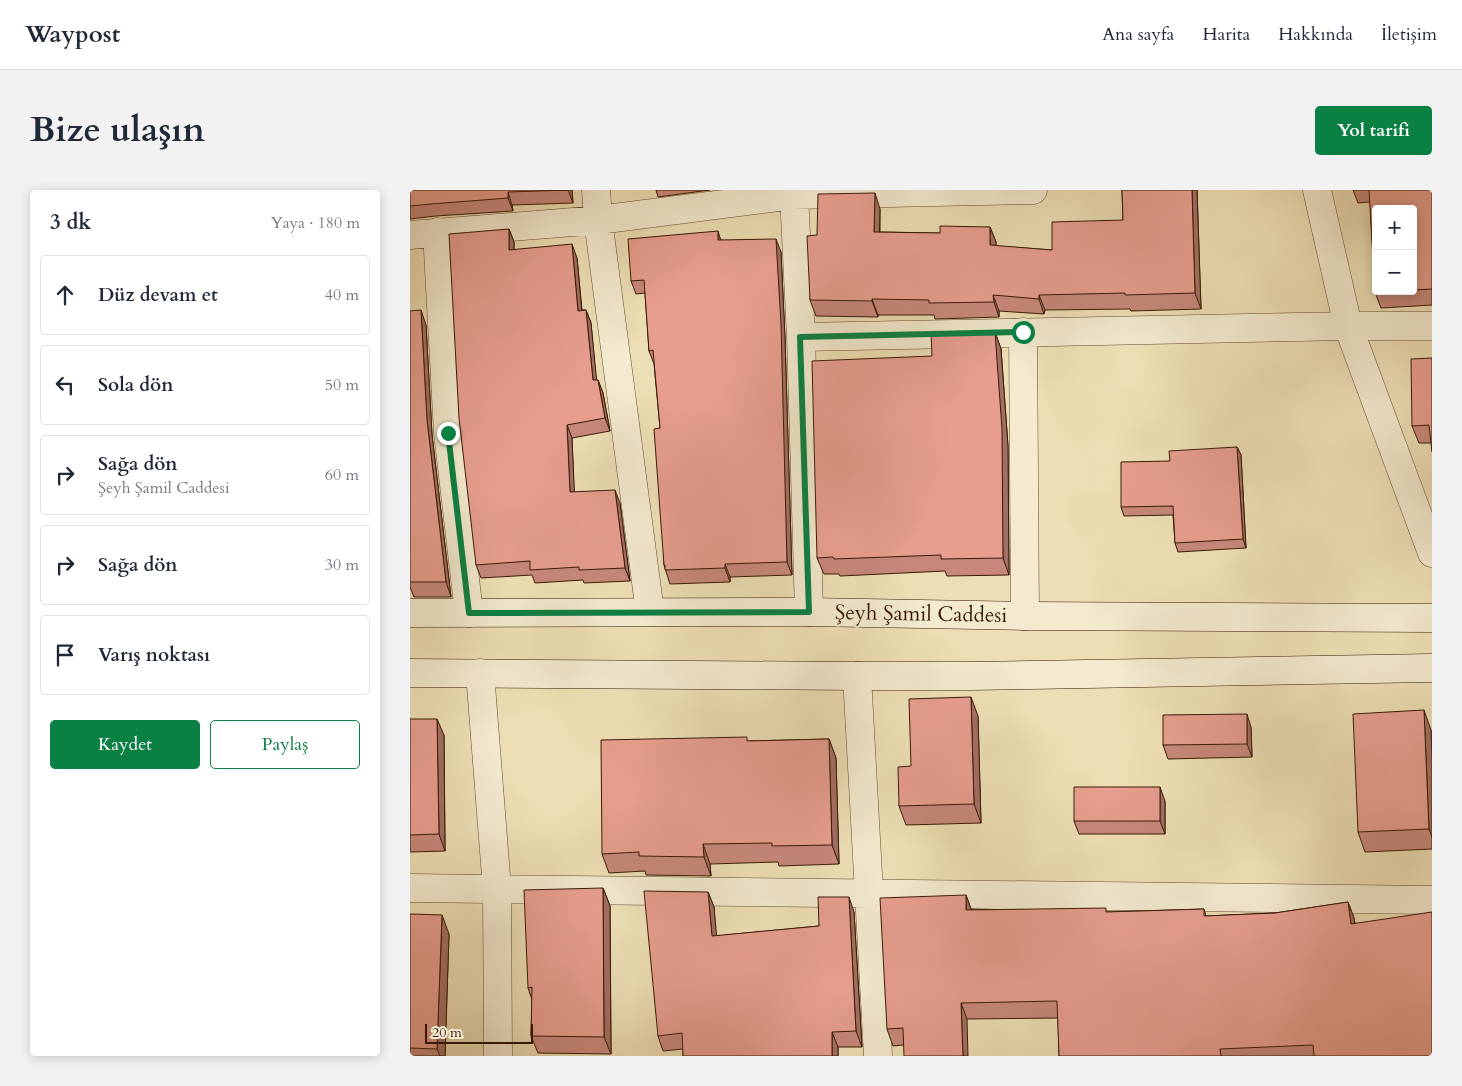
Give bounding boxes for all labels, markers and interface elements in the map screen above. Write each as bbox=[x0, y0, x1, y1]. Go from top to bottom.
text: Waypost bbox=[25, 18, 120, 51]
text: Ana sayfa bbox=[1102, 22, 1174, 47]
text: Harita bbox=[1202, 22, 1250, 47]
text: Hakkında bbox=[1278, 22, 1353, 47]
text: İletişim bbox=[1381, 22, 1437, 47]
text: Bize ulaşın bbox=[30, 106, 205, 154]
button: Yol tarifi bbox=[1315, 106, 1432, 155]
map controls bbox=[1372, 205, 1417, 295]
button: + bbox=[1372, 205, 1417, 250]
text: 3 dk bbox=[50, 208, 91, 237]
text: Yaya · 180 m bbox=[271, 212, 360, 234]
button: − bbox=[1372, 250, 1417, 295]
icon: ahead bbox=[51, 281, 79, 309]
text: Düz devam et bbox=[98, 282, 218, 308]
text: 40 m bbox=[325, 284, 359, 306]
route start bbox=[1012, 321, 1035, 344]
icon: left bbox=[51, 371, 79, 399]
text: Sola dön bbox=[98, 372, 173, 398]
text: 50 m bbox=[325, 374, 359, 396]
route end bbox=[437, 422, 460, 445]
text: Sağa dön bbox=[98, 451, 178, 477]
icon: right bbox=[51, 461, 79, 489]
text: 60 m bbox=[325, 464, 359, 486]
text: Şeyh Şamil Caddesi bbox=[98, 477, 229, 499]
icon: right bbox=[51, 551, 79, 579]
text: Sağa dön bbox=[98, 552, 178, 578]
text: 30 m bbox=[325, 554, 359, 576]
street label: Şeyh Şamil Caddesi bbox=[835, 598, 1008, 630]
icon: arrive bbox=[51, 641, 79, 669]
text: Varış noktası bbox=[98, 642, 210, 668]
button: Kaydet bbox=[50, 720, 200, 769]
button: Paylaş bbox=[210, 720, 360, 769]
scale bar bbox=[425, 1021, 532, 1044]
text: 20 m bbox=[432, 1023, 462, 1042]

